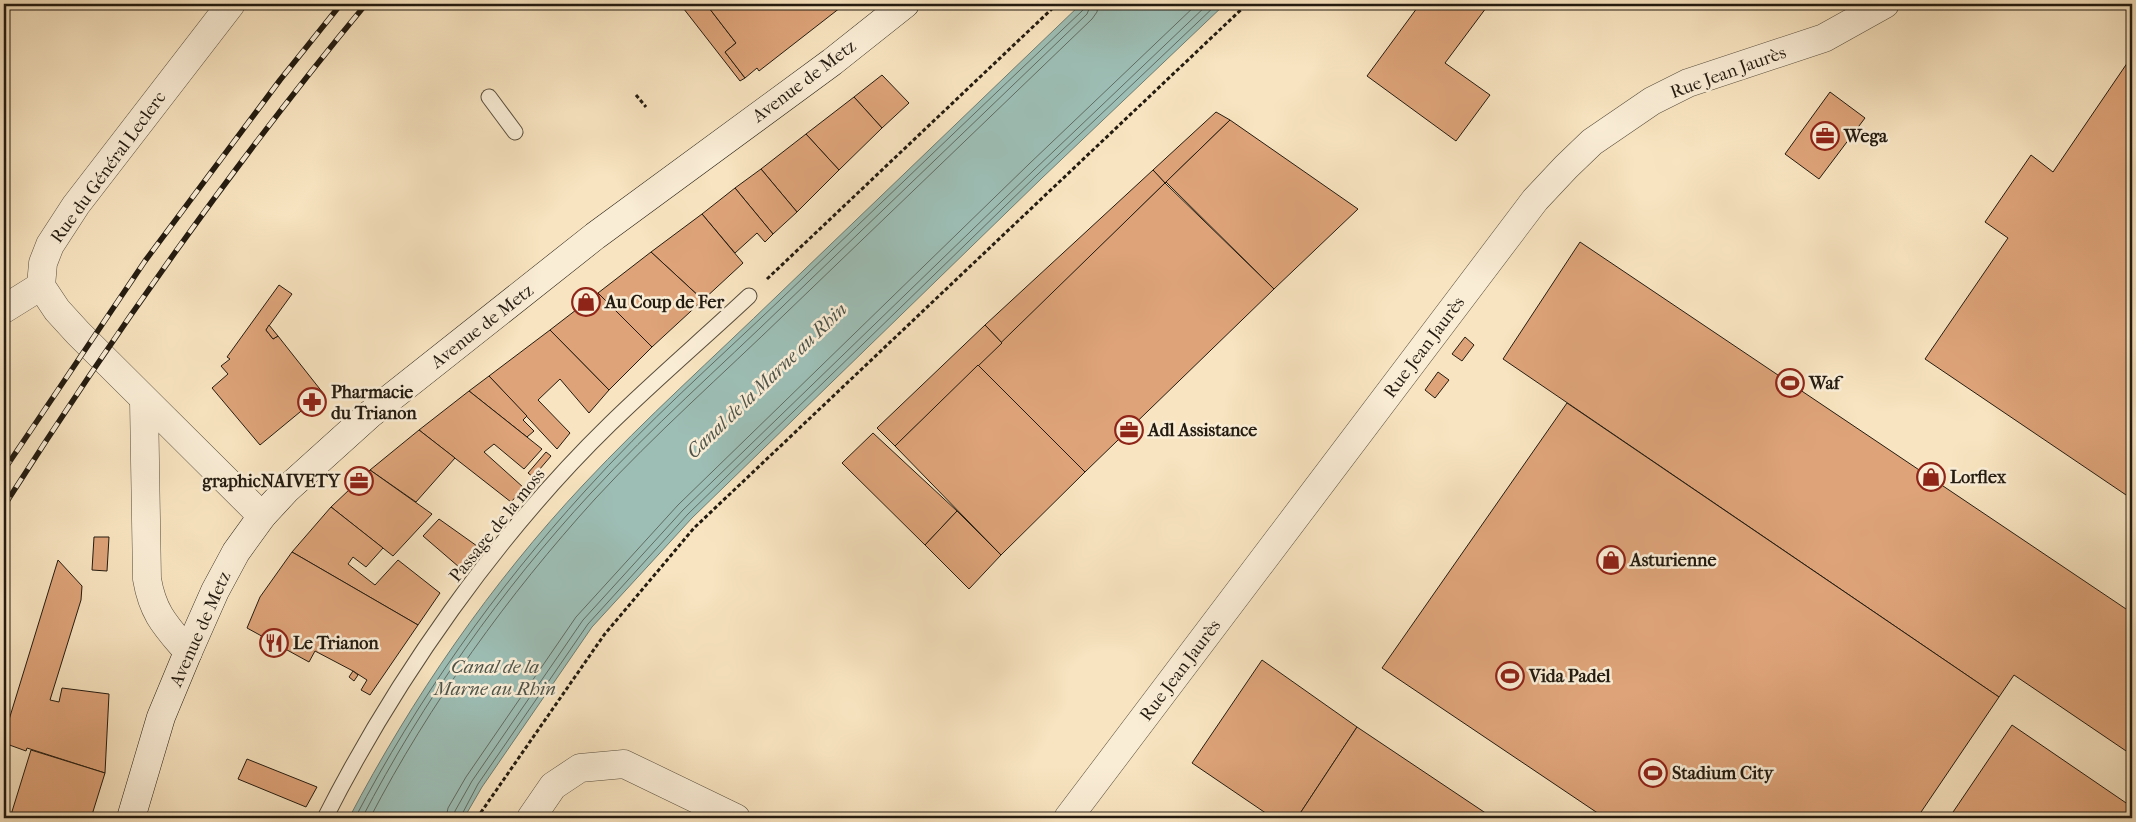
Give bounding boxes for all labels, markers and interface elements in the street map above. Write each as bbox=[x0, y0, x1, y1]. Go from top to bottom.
street label: Avenue de Metz bbox=[748, 36, 860, 128]
street label: Rue Jean Jaurès bbox=[1667, 42, 1789, 103]
street label: Rue du Général Leclerc bbox=[46, 87, 170, 247]
office icon: Wega bbox=[1810, 121, 1840, 151]
place label: Wega bbox=[1843, 126, 1888, 147]
street label: Avenue de Metz bbox=[426, 280, 538, 373]
shop icon: Au Coup de Fer bbox=[571, 287, 601, 317]
place label: Au Coup de Fer bbox=[604, 292, 724, 313]
street label: Rue Jean Jaurès bbox=[1379, 292, 1470, 402]
water label: Canal de la Marne au Rhin bbox=[682, 298, 851, 463]
sports icon: Waf bbox=[1775, 368, 1805, 398]
place label: Waf bbox=[1808, 373, 1844, 394]
place label: Pharmacie du Trianon bbox=[331, 382, 417, 424]
pharmacy icon: Pharmacie du Trianon bbox=[297, 387, 327, 417]
office icon: Adl Assistance bbox=[1114, 415, 1144, 445]
place label: Adl Assistance bbox=[1147, 420, 1257, 441]
shop icon: Lorflex bbox=[1916, 462, 1946, 492]
street label: Passage de la moss bbox=[445, 464, 550, 586]
office icon: graphicNAIVETY bbox=[344, 466, 374, 496]
place label: Lorflex bbox=[1950, 467, 2007, 488]
place label: graphicNAIVETY bbox=[202, 471, 342, 492]
shop icon: Asturienne bbox=[1596, 545, 1626, 575]
place label: Asturienne bbox=[1629, 550, 1716, 571]
street label: Avenue de Metz bbox=[165, 568, 235, 691]
street label: Rue Jean Jaurès bbox=[1135, 615, 1226, 725]
restaurant icon: Le Trianon bbox=[259, 628, 289, 658]
place label: Le Trianon bbox=[293, 633, 379, 654]
water label: Canal de la Marne au Rhin bbox=[432, 656, 556, 700]
sports icon: Vida Padel bbox=[1495, 661, 1525, 691]
place label: Vida Padel bbox=[1528, 666, 1611, 687]
sports icon: Stadium City bbox=[1638, 758, 1668, 788]
place label: Stadium City bbox=[1672, 763, 1775, 784]

